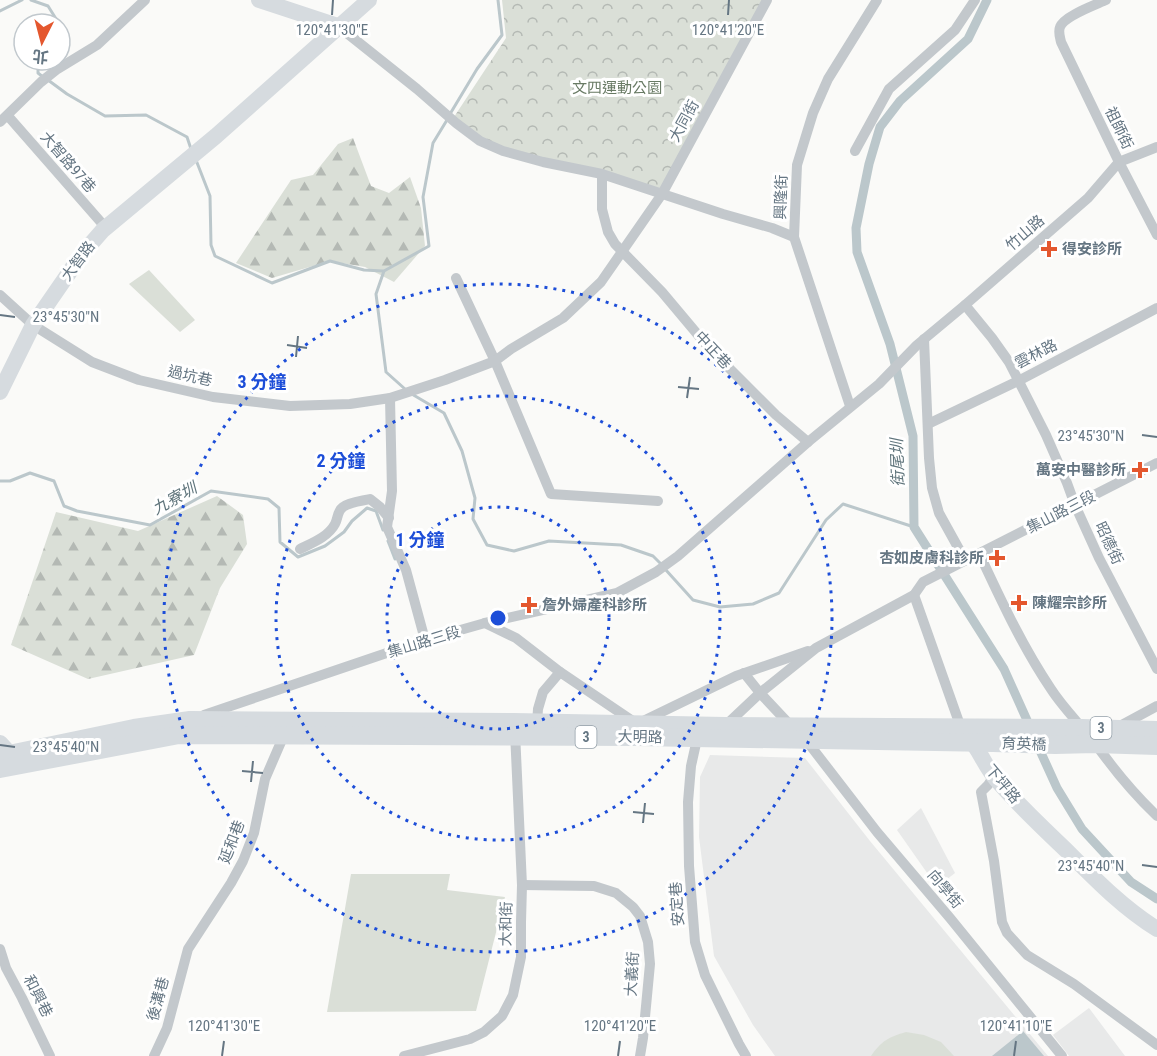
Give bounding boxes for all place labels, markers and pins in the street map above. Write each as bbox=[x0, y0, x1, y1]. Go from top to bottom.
marker: 得安診所 bbox=[1040, 240, 1058, 258]
place label: 得安診所 bbox=[1062, 240, 1122, 258]
place label: 萬安中醫診所 bbox=[1036, 461, 1126, 479]
marker: 萬安中醫診所 bbox=[1131, 461, 1149, 479]
place label: 杏如皮膚科診所 bbox=[879, 549, 984, 567]
marker: 杏如皮膚科診所 bbox=[988, 549, 1006, 567]
marker: 陳耀宗診所 bbox=[1010, 594, 1028, 612]
place label: 陳耀宗診所 bbox=[1032, 594, 1107, 612]
marker: 詹外婦產科診所 bbox=[520, 596, 538, 614]
place label: 詹外婦產科診所 bbox=[542, 596, 647, 614]
centre of rings bbox=[488, 608, 508, 628]

